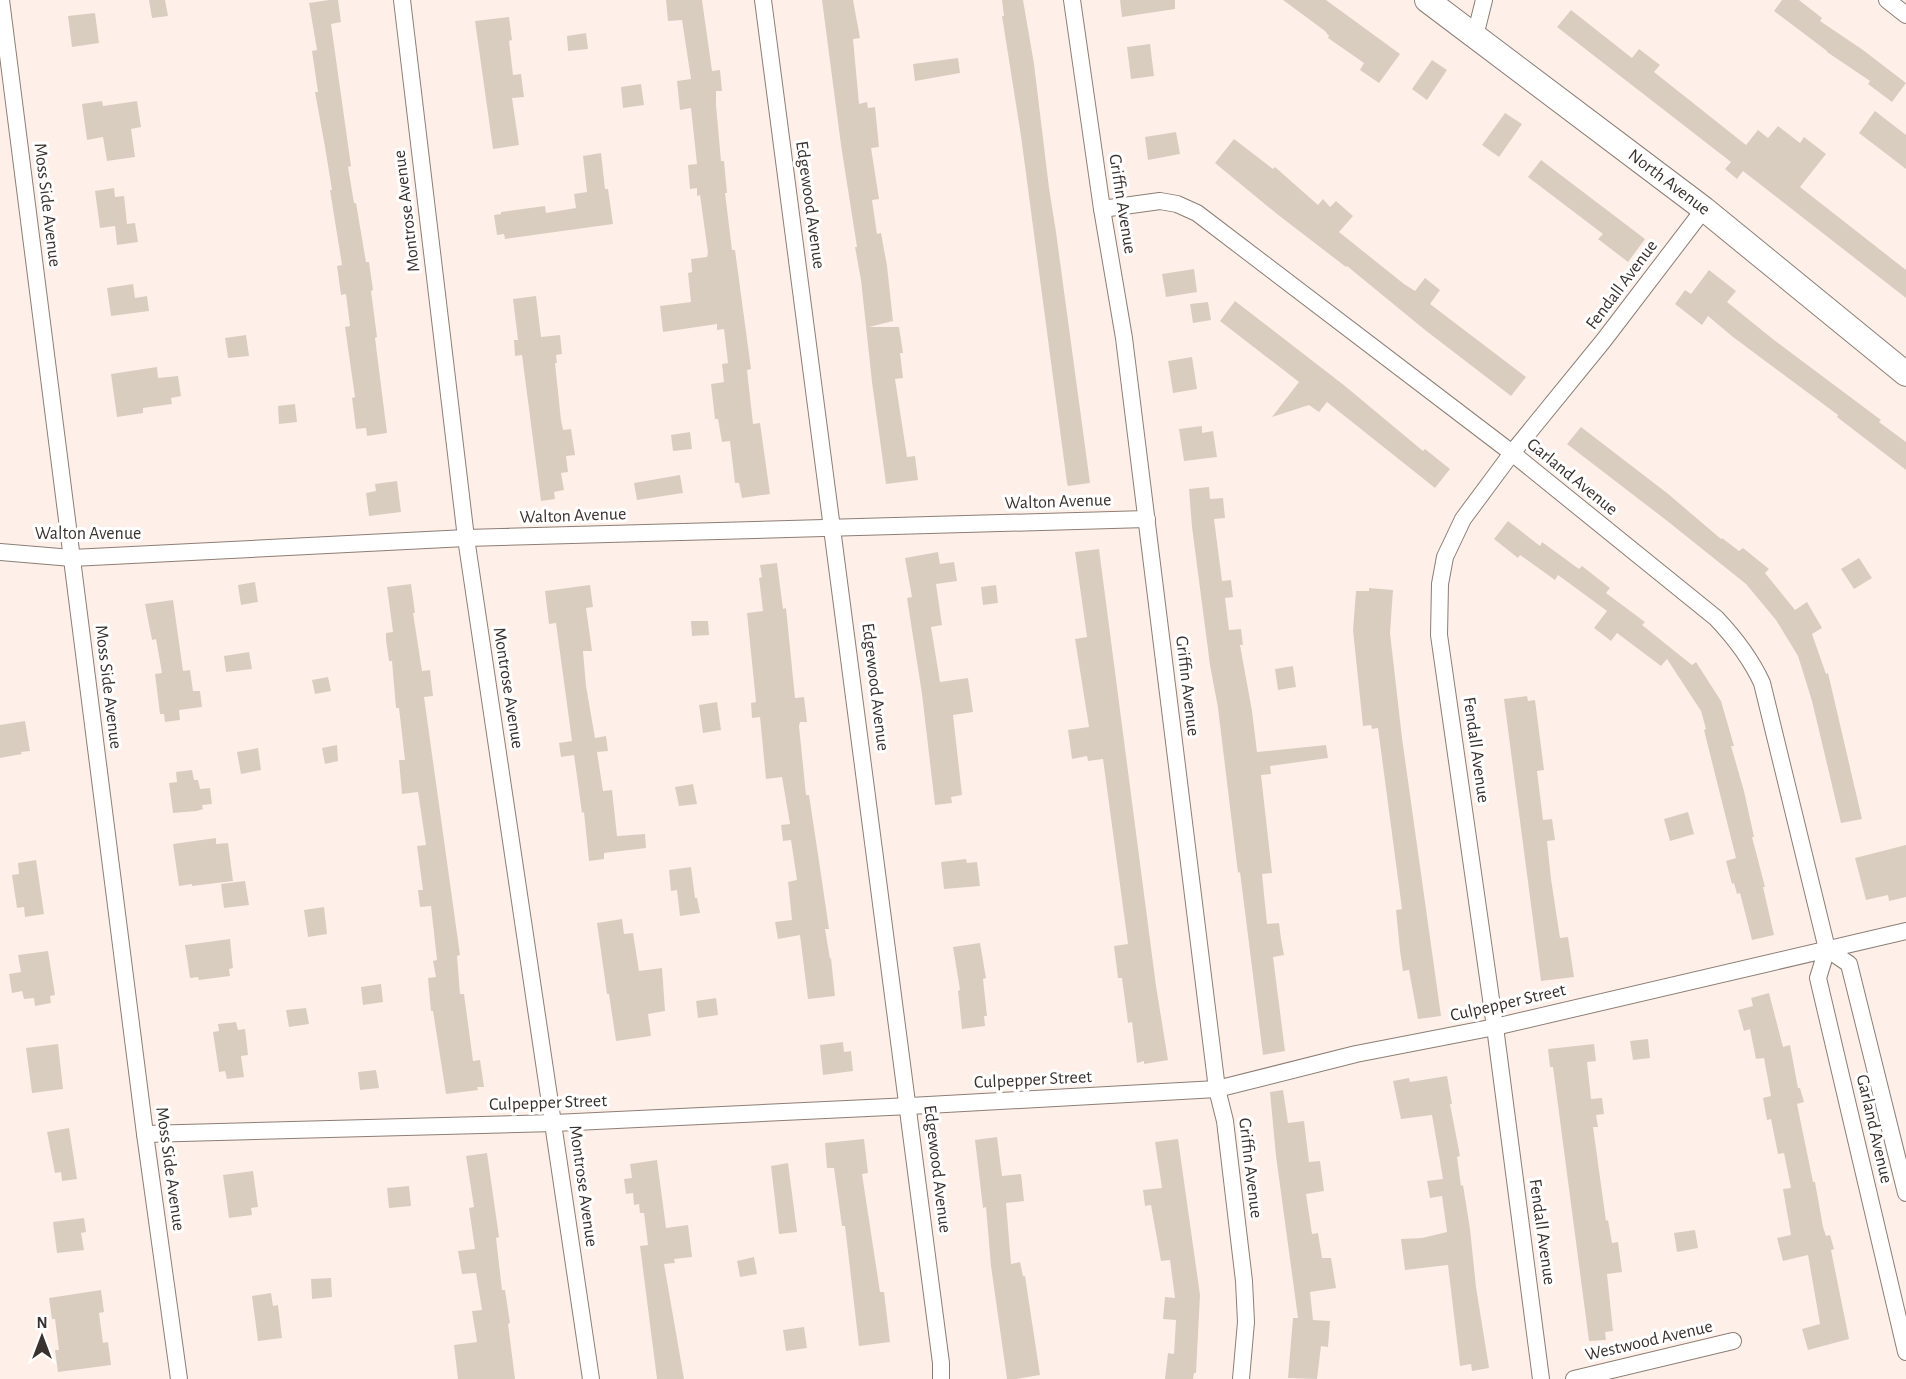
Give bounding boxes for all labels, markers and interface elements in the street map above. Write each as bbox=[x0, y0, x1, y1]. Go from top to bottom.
street label: Edgewood Avenue bbox=[792, 140, 828, 270]
street label: Moss Side Avenue bbox=[30, 142, 64, 268]
street label: North Avenue bbox=[1625, 146, 1713, 219]
street label: Montrose Avenue bbox=[391, 149, 423, 273]
street label: Griffin Avenue bbox=[1105, 153, 1139, 255]
street label: Fendall Avenue bbox=[1583, 237, 1661, 333]
street label: Garland Avenue bbox=[1523, 435, 1621, 519]
street label: Walton Avenue bbox=[1004, 491, 1112, 513]
street label: Walton Avenue bbox=[519, 505, 627, 527]
street label: Walton Avenue bbox=[35, 525, 141, 543]
street label: Edgewood Avenue bbox=[858, 622, 892, 752]
street label: Moss Side Avenue bbox=[91, 624, 125, 750]
street label: Montrose Avenue bbox=[490, 626, 526, 750]
street label: Griffin Avenue bbox=[1172, 635, 1202, 737]
street label: Fendall Avenue bbox=[1460, 696, 1492, 804]
street label: Culpepper Street bbox=[1448, 981, 1568, 1025]
street label: Culpepper Street bbox=[974, 1068, 1093, 1092]
street label: Garland Avenue bbox=[1853, 1073, 1895, 1185]
street label: Culpepper Street bbox=[489, 1092, 608, 1114]
street label: Edgewood Avenue bbox=[920, 1104, 954, 1234]
street label: Moss Side Avenue bbox=[152, 1106, 188, 1232]
street label: Griffin Avenue bbox=[1235, 1117, 1265, 1219]
street label: Montrose Avenue bbox=[566, 1124, 600, 1248]
street label: Fendall Avenue bbox=[1526, 1178, 1558, 1286]
north arrow bbox=[12, 1307, 72, 1367]
text: N bbox=[36, 1315, 48, 1331]
street label: Westwood Avenue bbox=[1583, 1318, 1715, 1364]

